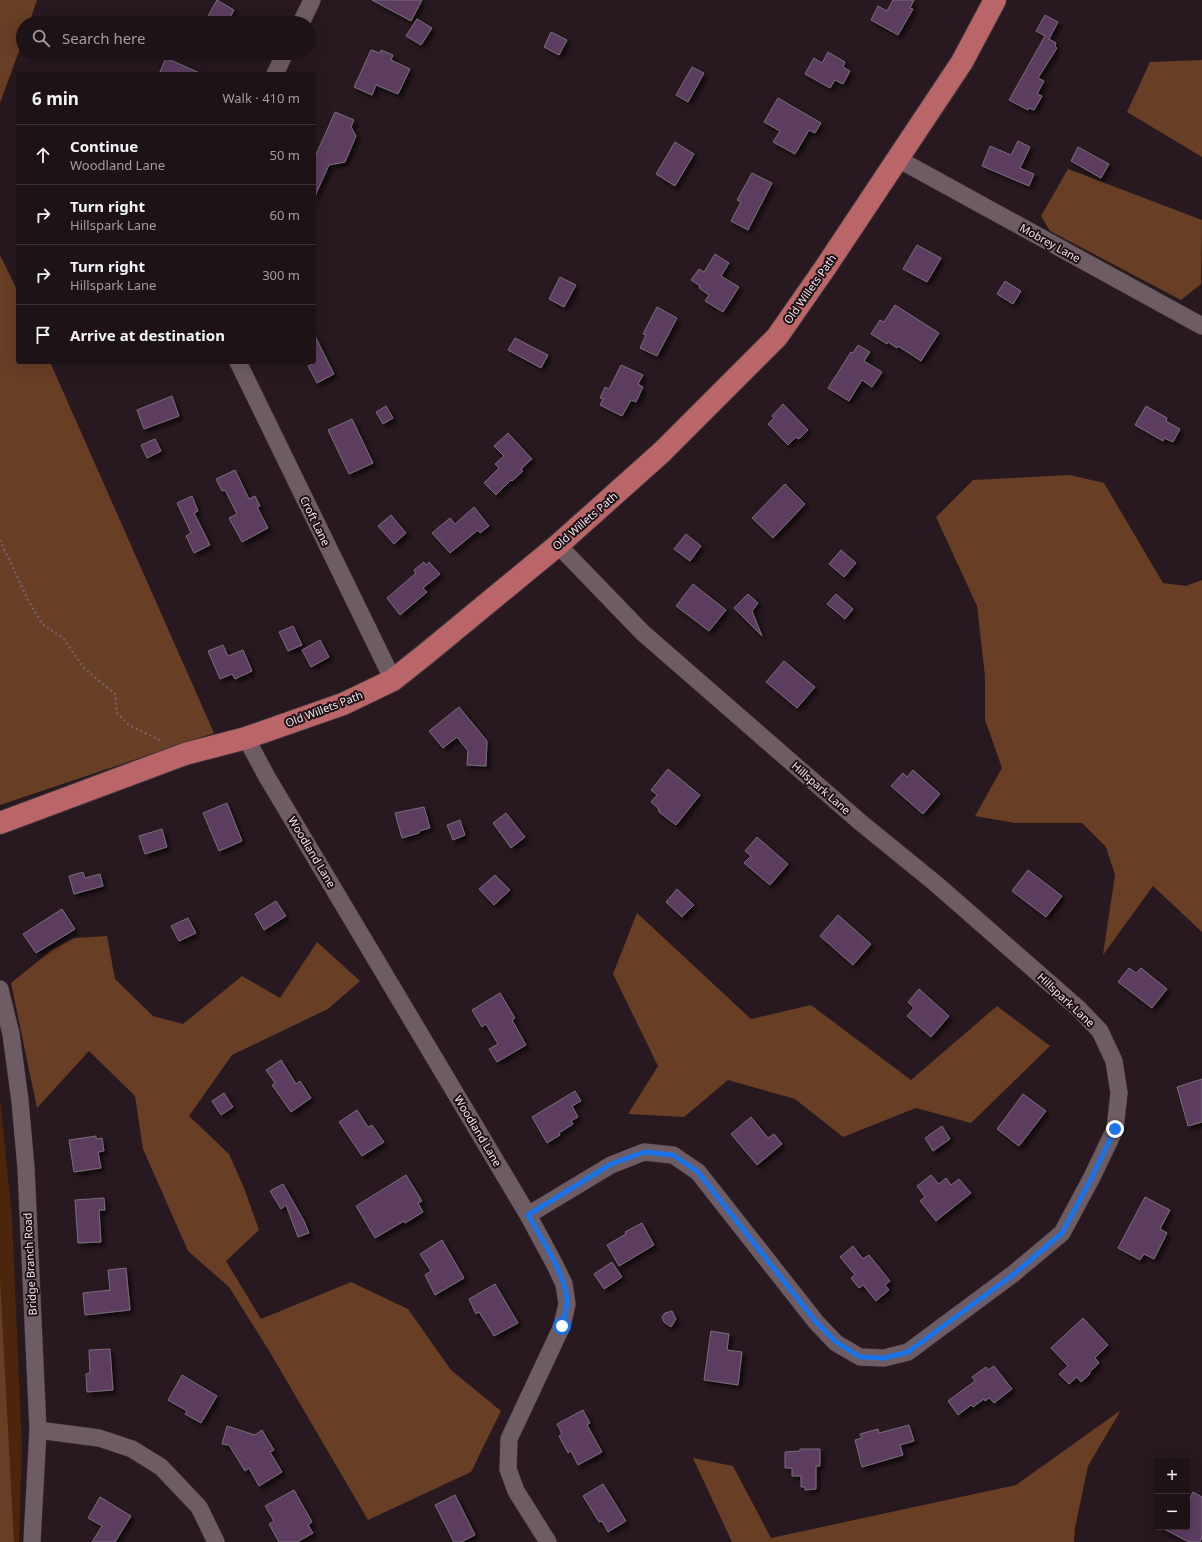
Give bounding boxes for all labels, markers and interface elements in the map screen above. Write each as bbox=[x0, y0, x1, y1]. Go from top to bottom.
search box bbox=[16, 16, 316, 60]
icon: search bbox=[30, 27, 52, 49]
text: Search here bbox=[62, 28, 145, 48]
text: 6 min bbox=[32, 87, 79, 110]
text: Walk · 410 m bbox=[222, 89, 300, 107]
text: Continue bbox=[70, 136, 138, 156]
icon: ahead bbox=[32, 144, 54, 166]
text: 50 m bbox=[270, 146, 300, 164]
text: Woodland Lane bbox=[70, 156, 165, 174]
text: Turn right bbox=[70, 196, 145, 216]
icon: right bbox=[32, 204, 54, 226]
text: 60 m bbox=[270, 206, 300, 224]
text: Hillspark Lane bbox=[70, 216, 156, 234]
street label: Mobrey Lane bbox=[1017, 220, 1083, 265]
street label: Old Willets Path bbox=[780, 251, 839, 326]
text: Turn right bbox=[70, 256, 145, 276]
icon: right bbox=[32, 264, 54, 286]
text: 300 m bbox=[262, 266, 300, 284]
text: Hillspark Lane bbox=[70, 276, 156, 294]
icon: arrive bbox=[32, 324, 54, 346]
text: Arrive at destination bbox=[70, 325, 225, 345]
street label: Old Willets Path bbox=[549, 488, 620, 553]
street label: Croft Lane bbox=[297, 493, 334, 548]
street label: Old Willets Path bbox=[283, 687, 365, 730]
street label: Hillspark Lane bbox=[789, 758, 854, 817]
street label: Woodland Lane bbox=[285, 813, 340, 890]
street label: Hillspark Lane bbox=[1034, 969, 1098, 1030]
street label: Woodland Lane bbox=[451, 1092, 506, 1169]
route end bbox=[1106, 1120, 1124, 1138]
street label: Bridge Branch Road bbox=[19, 1212, 40, 1316]
route start bbox=[553, 1317, 571, 1335]
map controls bbox=[1154, 1458, 1190, 1530]
button: + bbox=[1154, 1458, 1190, 1494]
button: − bbox=[1154, 1494, 1190, 1530]

